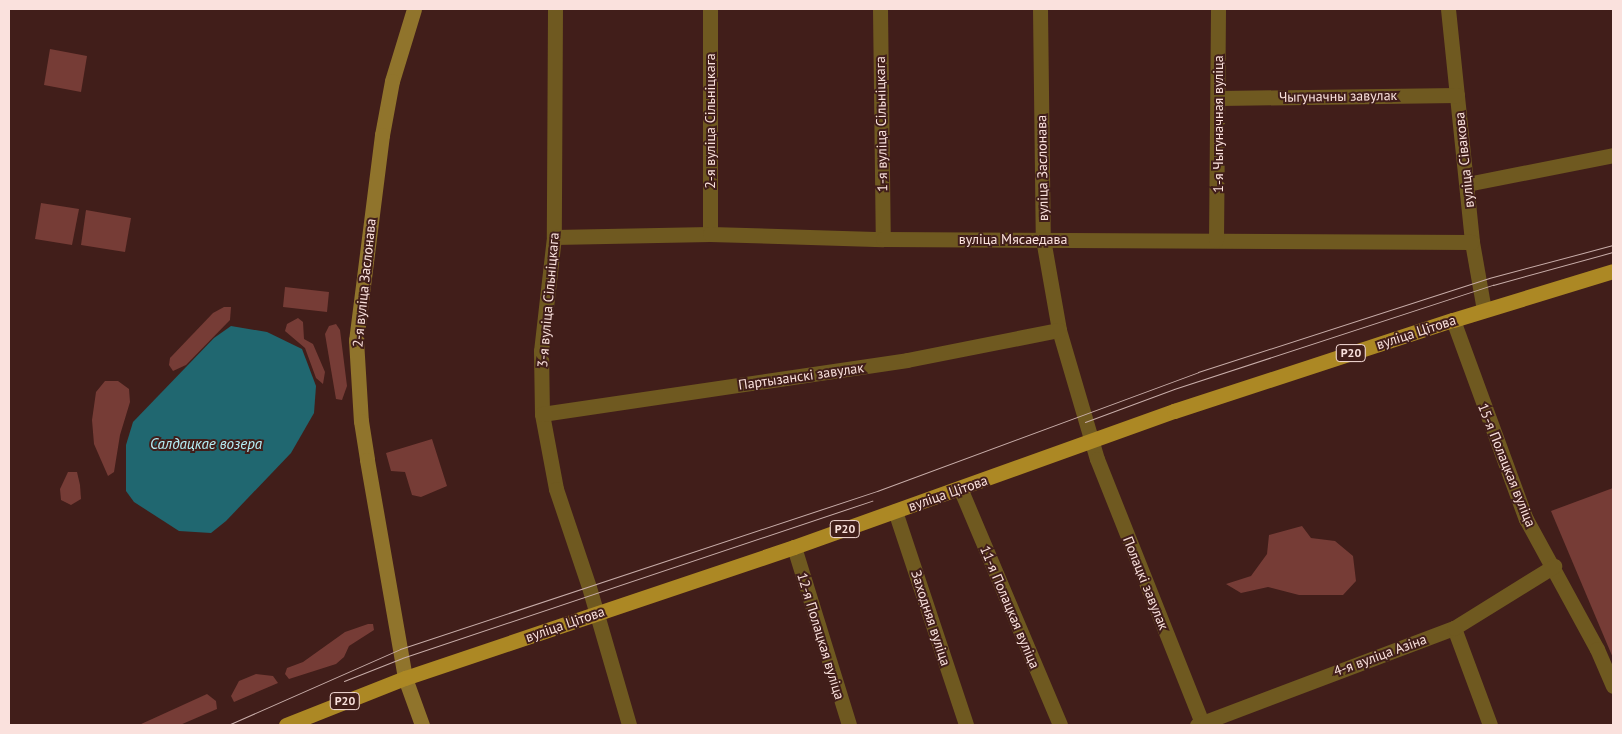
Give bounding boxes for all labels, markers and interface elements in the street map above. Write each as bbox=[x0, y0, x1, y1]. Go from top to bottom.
street label: 2-я вуліца Сільніцкага bbox=[702, 53, 718, 189]
street label: 1-я Чыгуначная вуліца bbox=[1210, 55, 1226, 193]
street label: 1-я вуліца Сільніцкага bbox=[871, 56, 891, 192]
street label: Чыгуначны завулак bbox=[1279, 87, 1397, 105]
street label: вуліца Сівакова bbox=[1451, 111, 1477, 209]
street label: вуліца Заслонава bbox=[1033, 115, 1051, 221]
street label: 2-я вуліца Заслонава bbox=[349, 218, 379, 348]
street label: вуліца Мясаедава bbox=[959, 231, 1067, 247]
street label: 3-я вуліца Сільніцкага bbox=[534, 232, 562, 368]
street label: вуліца Цітова bbox=[1374, 311, 1458, 353]
road number: Р20 bbox=[1335, 343, 1367, 362]
street label: Партызанскі завулак bbox=[737, 359, 865, 393]
street label: 15-я Полацкая вуліца bbox=[1475, 401, 1539, 529]
water label: Салдацкае возера bbox=[150, 435, 262, 453]
street label: вуліца Цітова bbox=[906, 472, 990, 514]
road number: Р20 bbox=[829, 520, 861, 538]
street label: Полацкі завулак bbox=[1120, 534, 1172, 632]
street label: 11-я Полацкая вуліца bbox=[977, 543, 1043, 671]
street label: Заходняя вуліца bbox=[908, 568, 954, 668]
street label: 12-я Полацкая вуліца bbox=[794, 571, 848, 701]
street label: вуліца Цітова bbox=[523, 603, 607, 645]
street label: 4-я вуліца Азіна bbox=[1331, 630, 1429, 680]
road number: Р20 bbox=[329, 691, 361, 710]

